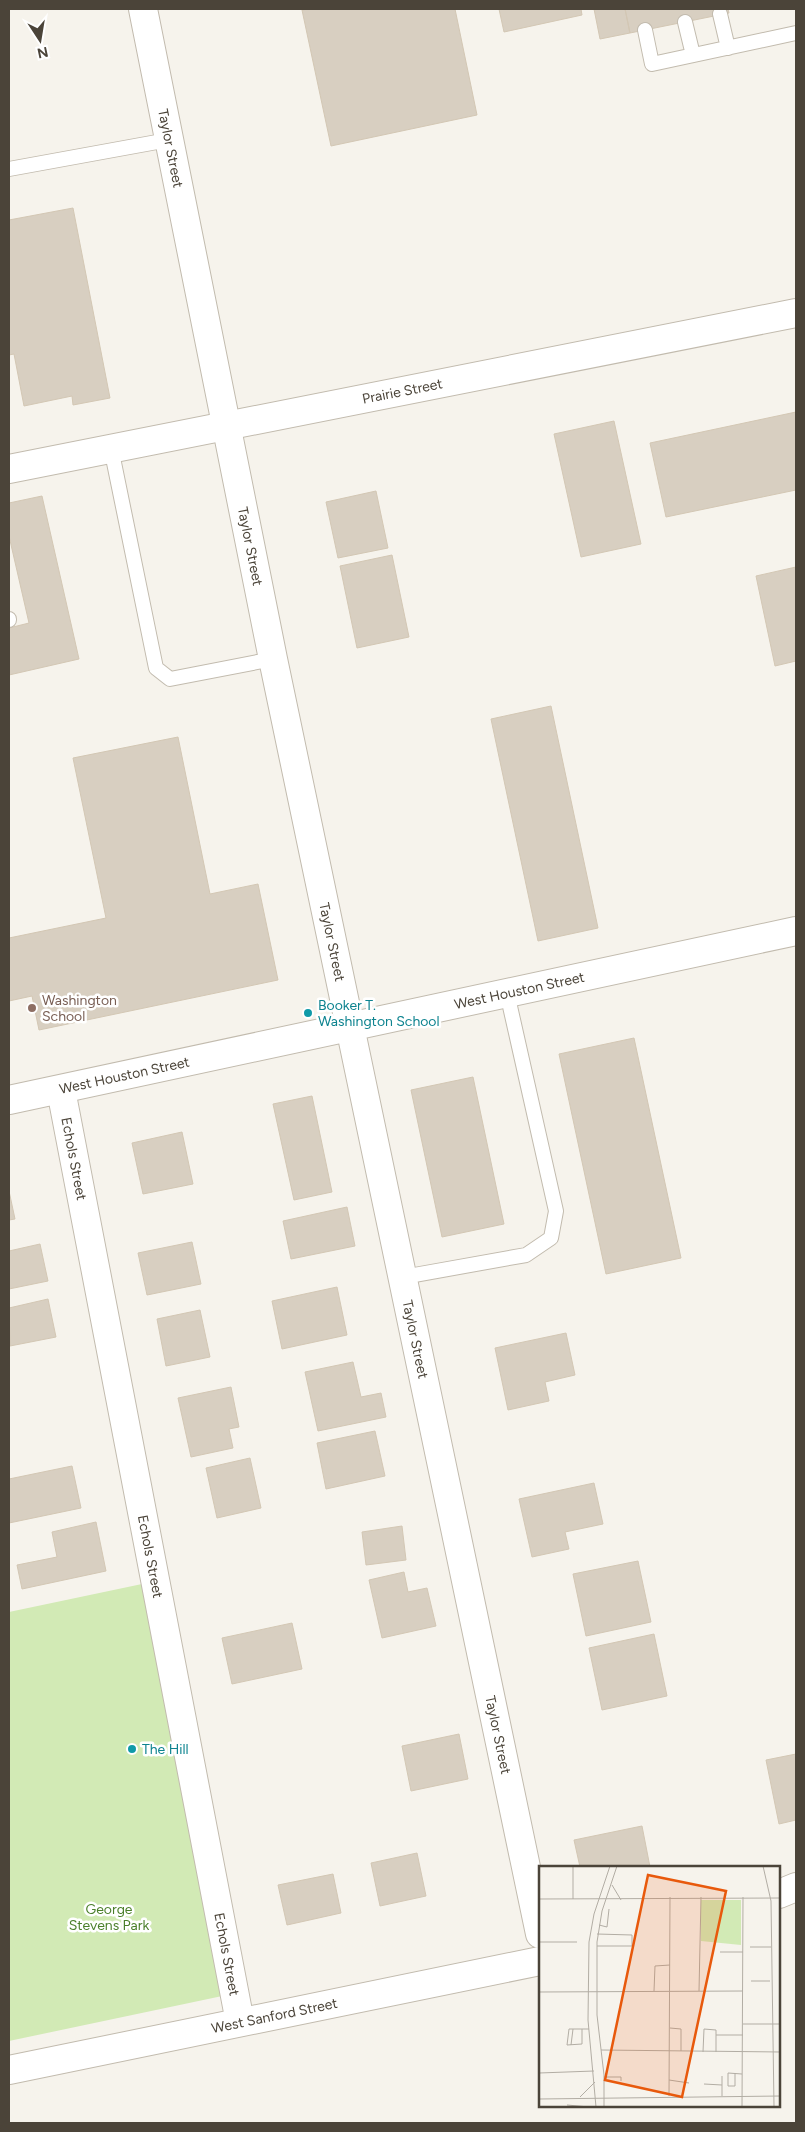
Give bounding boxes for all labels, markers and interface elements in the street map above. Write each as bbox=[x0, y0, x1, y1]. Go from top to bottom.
north arrow bbox=[15, 15, 65, 65]
text: N bbox=[36, 43, 50, 62]
street label: Taylor Street bbox=[155, 107, 187, 189]
street label: Prairie Street bbox=[361, 375, 444, 407]
street label: Taylor Street bbox=[234, 505, 267, 587]
street label: Taylor Street bbox=[316, 901, 349, 983]
street label: West Houston Street bbox=[453, 968, 586, 1013]
place label: Washington School bbox=[42, 992, 117, 1025]
place label: Booker T. Washington School bbox=[318, 997, 440, 1030]
marker: Washington School bbox=[26, 1002, 38, 1014]
marker: Booker T. Washington School bbox=[302, 1007, 314, 1019]
street label: West Houston Street bbox=[58, 1053, 191, 1097]
street label: Echols Street bbox=[58, 1116, 90, 1202]
street label: Taylor Street bbox=[399, 1298, 432, 1380]
street label: Echols Street bbox=[134, 1514, 167, 1599]
street label: Taylor Street bbox=[482, 1694, 515, 1776]
place label: The Hill bbox=[142, 1741, 189, 1758]
marker: The Hill bbox=[126, 1743, 138, 1755]
inset map bbox=[539, 1866, 780, 2107]
park label: George Stevens Park bbox=[69, 1901, 149, 1934]
street label: Echols Street bbox=[211, 1911, 243, 1997]
street label: West Sanford Street bbox=[210, 1994, 339, 2037]

